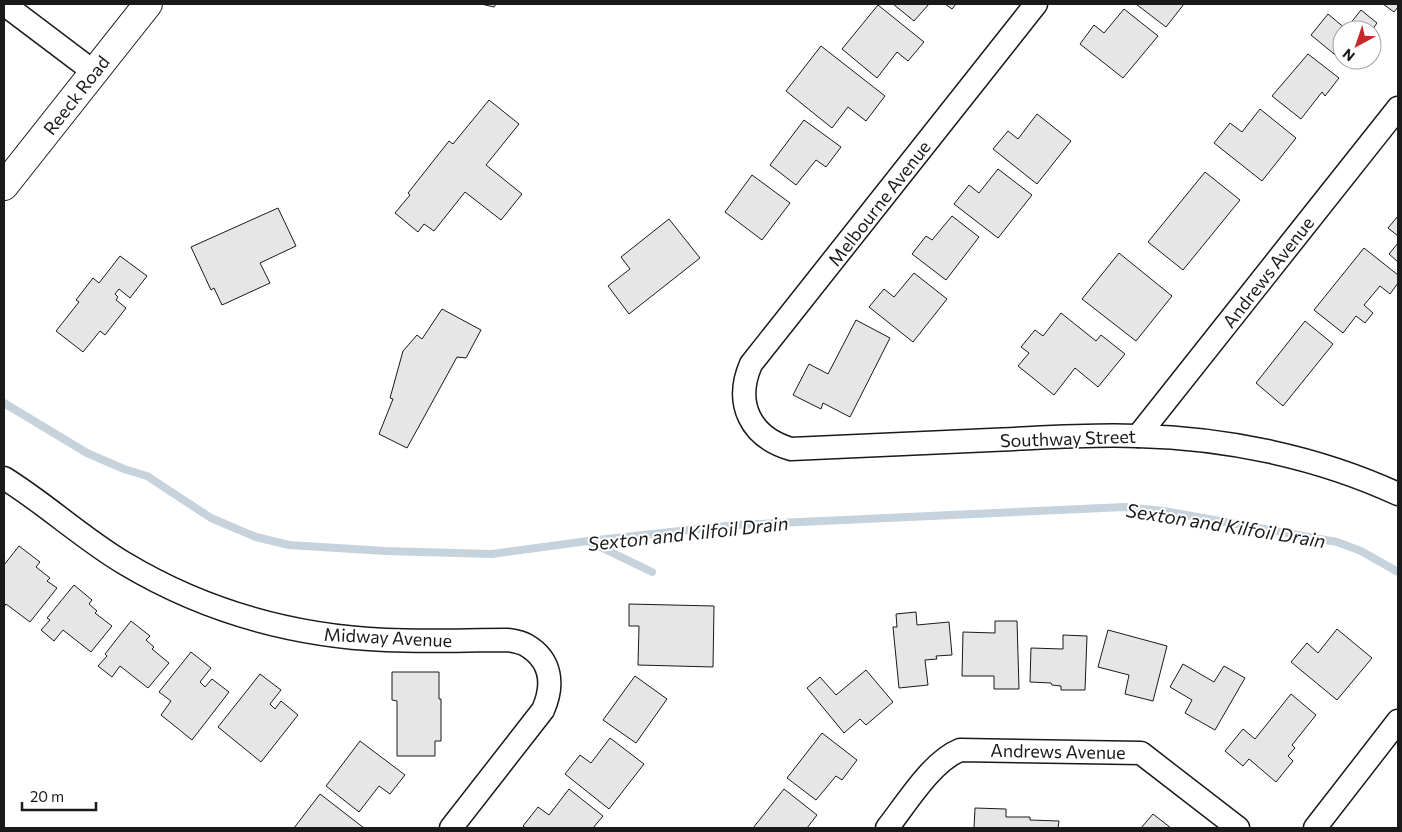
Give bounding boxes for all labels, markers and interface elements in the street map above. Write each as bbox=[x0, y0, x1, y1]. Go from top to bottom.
north arrow bbox=[1332, 20, 1382, 70]
text: N bbox=[1339, 45, 1358, 65]
street label: Reeck Road bbox=[38, 51, 114, 139]
street label: Melbourne Avenue bbox=[823, 136, 935, 270]
street label: Andrews Avenue bbox=[1218, 212, 1318, 332]
street label: Southway Street bbox=[1000, 425, 1136, 451]
water label: Sexton and Kilfoil Drain bbox=[1125, 498, 1327, 552]
water label: Sexton and Kilfoil Drain bbox=[587, 511, 790, 555]
street label: Midway Avenue bbox=[323, 623, 453, 651]
street label: Andrews Avenue bbox=[990, 739, 1126, 763]
scale bar bbox=[22, 780, 96, 812]
text: 20 m bbox=[30, 787, 64, 805]

